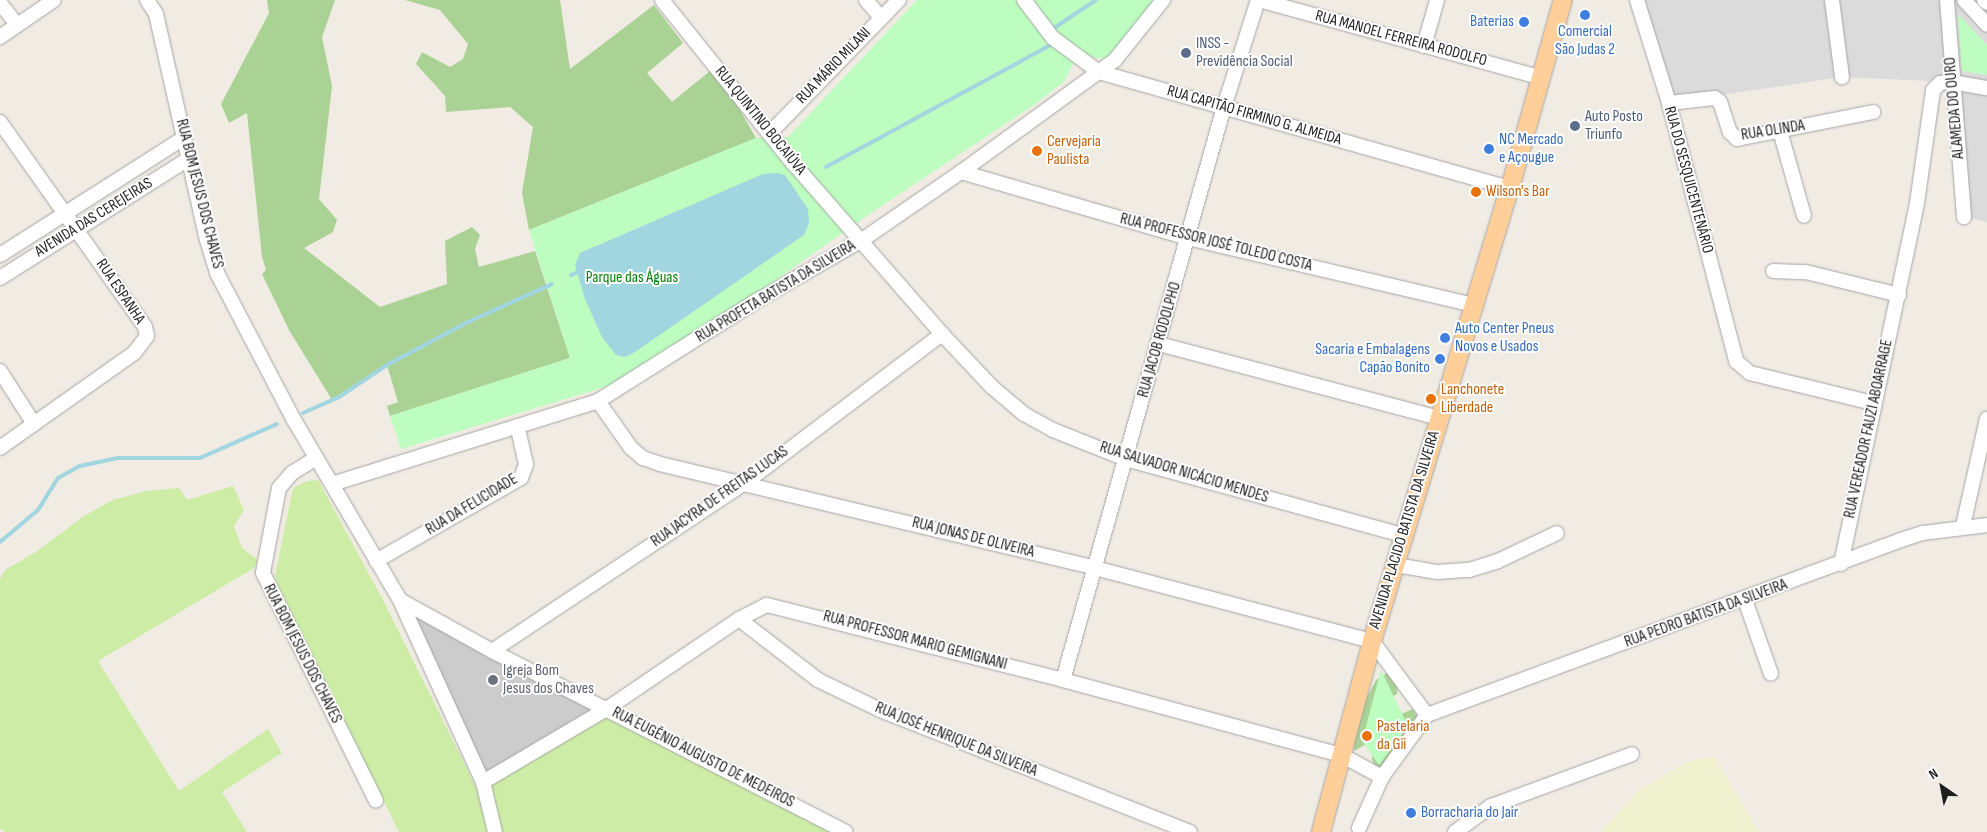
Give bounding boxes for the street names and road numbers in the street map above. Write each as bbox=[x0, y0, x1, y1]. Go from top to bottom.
street label: RUA MANOEL FERREIRA RODOLFO bbox=[1313, 7, 1489, 71]
street label: RUA MÁRIO MILANI bbox=[793, 24, 875, 108]
street label: ALAMEDA DO OURO bbox=[1941, 56, 1969, 160]
street label: RUA QUINTINO BOCAIÚVA bbox=[710, 63, 810, 179]
street label: RUA CAPITÃO FIRMINO G. ALMEIDA bbox=[1165, 82, 1343, 150]
street label: RUA DO SESQUICENTENÁRIO bbox=[1659, 104, 1717, 256]
street label: RUA OLINDA bbox=[1740, 116, 1806, 146]
street label: RUA BOM JESUS DOS CHAVES bbox=[171, 117, 227, 271]
street label: AVENIDA DAS CEREJEIRAS bbox=[32, 174, 156, 262]
street label: RUA PROFESSOR JOSÉ TOLEDO COSTA bbox=[1118, 210, 1314, 276]
street label: RUA PROFETA BATISTA DA SILVEIRA bbox=[693, 237, 859, 347]
street label: RUA ESPANHA bbox=[91, 256, 149, 328]
street label: RUA JACOB RODOLPHO bbox=[1134, 280, 1186, 400]
street label: RUA VEREADOR FAUZI ABOARRAGE bbox=[1841, 338, 1897, 520]
street label: AVENIDA PLACIDO BATISTA DA SILVEIRA bbox=[1366, 429, 1444, 631]
street label: RUA SALVADOR NICÁCIO MENDES bbox=[1097, 438, 1271, 508]
street label: RUA JACYRA DE FREITAS LUCAS bbox=[648, 442, 792, 552]
street label: RUA DA FELICIDADE bbox=[423, 470, 521, 540]
street label: RUA JONAS DE OLIVEIRA bbox=[910, 514, 1036, 562]
street label: RUA PEDRO BATISTA DA SILVEIRA bbox=[1622, 576, 1790, 652]
street label: RUA BOM JESUS DOS CHAVES bbox=[259, 581, 345, 727]
street label: RUA PROFESSOR MARIO GEMIGNANI bbox=[821, 607, 1009, 675]
street label: RUA JOSÉ HENRIQUE DA SILVEIRA bbox=[872, 699, 1040, 781]
street label: RUA EUGÊNIO AUGUSTO DE MEDEIROS bbox=[609, 704, 797, 812]

